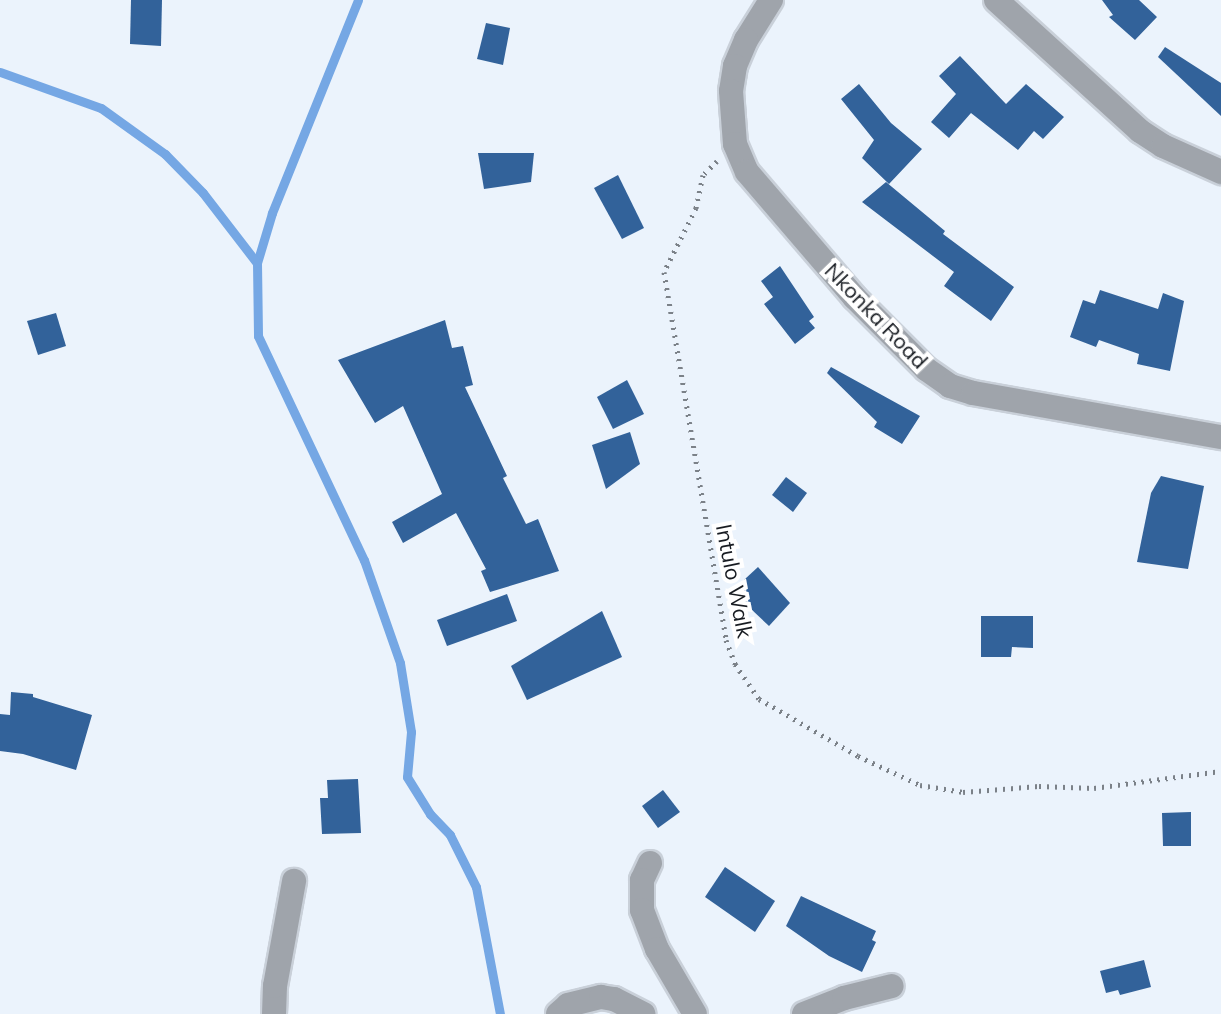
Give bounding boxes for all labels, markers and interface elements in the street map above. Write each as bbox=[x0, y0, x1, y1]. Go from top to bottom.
street label: Nkonka Road bbox=[819, 258, 933, 374]
street label: Intulo Walk bbox=[710, 522, 758, 640]

